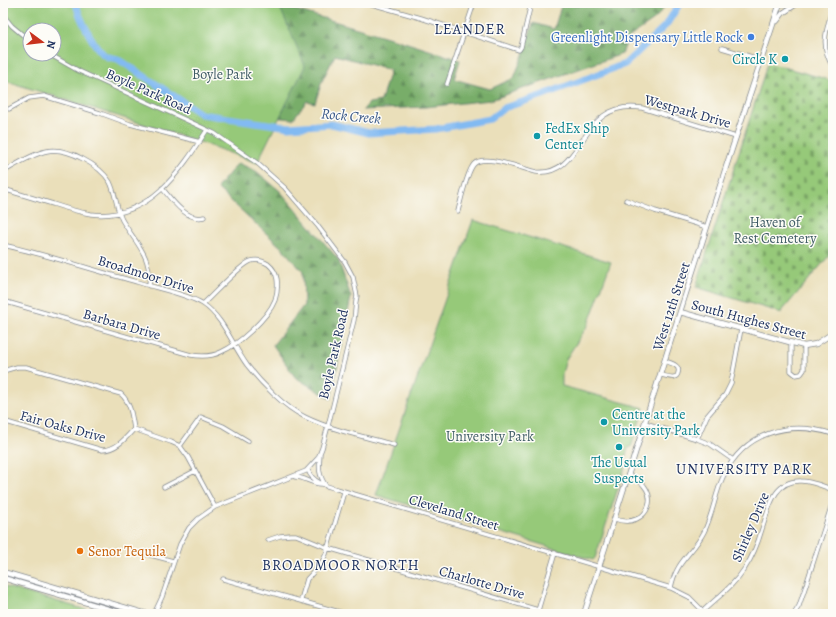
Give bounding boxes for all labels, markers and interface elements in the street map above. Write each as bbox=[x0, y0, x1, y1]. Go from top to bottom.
district label: LEANDER bbox=[434, 19, 506, 39]
north arrow bbox=[22, 22, 62, 62]
place label: Greenlight Dispensary Little Rock bbox=[551, 28, 743, 47]
marker: Greenlight Dispensary Little Rock bbox=[746, 32, 756, 42]
text: N bbox=[43, 39, 59, 50]
place label: Circle K bbox=[732, 50, 777, 69]
marker: Circle K bbox=[780, 54, 790, 64]
street label: Boyle Park Road bbox=[103, 64, 195, 119]
park label: Boyle Park bbox=[192, 65, 252, 84]
street label: Westpark Drive bbox=[642, 90, 733, 133]
water label: Rock Creek bbox=[320, 103, 382, 129]
place label: FedEx Ship Center bbox=[545, 119, 609, 154]
marker: FedEx Ship Center bbox=[532, 131, 542, 141]
park label: Haven of Rest Cemetery bbox=[734, 213, 817, 248]
street label: Broadmoor Drive bbox=[95, 251, 196, 298]
street label: West 12th Street bbox=[648, 259, 695, 354]
street label: South Hughes Street bbox=[689, 295, 809, 344]
street label: Barbara Drive bbox=[81, 304, 163, 345]
street label: Boyle Park Road bbox=[314, 307, 353, 401]
place label: Centre at the University Park bbox=[612, 405, 700, 440]
street label: Fair Oaks Drive bbox=[18, 406, 108, 447]
marker: Centre at the University Park bbox=[599, 417, 609, 427]
park label: University Park bbox=[446, 427, 534, 446]
marker: The Usual Suspects bbox=[614, 442, 624, 452]
place label: The Usual Suspects bbox=[591, 453, 647, 488]
district label: UNIVERSITY PARK bbox=[676, 459, 812, 479]
street label: Shirley Drive bbox=[727, 489, 774, 565]
street label: Cleveland Street bbox=[407, 490, 501, 535]
place label: Senor Tequila bbox=[88, 542, 166, 561]
marker: Senor Tequila bbox=[75, 546, 85, 556]
district label: BROADMOOR NORTH bbox=[262, 555, 420, 575]
street label: Charlotte Drive bbox=[437, 561, 527, 604]

